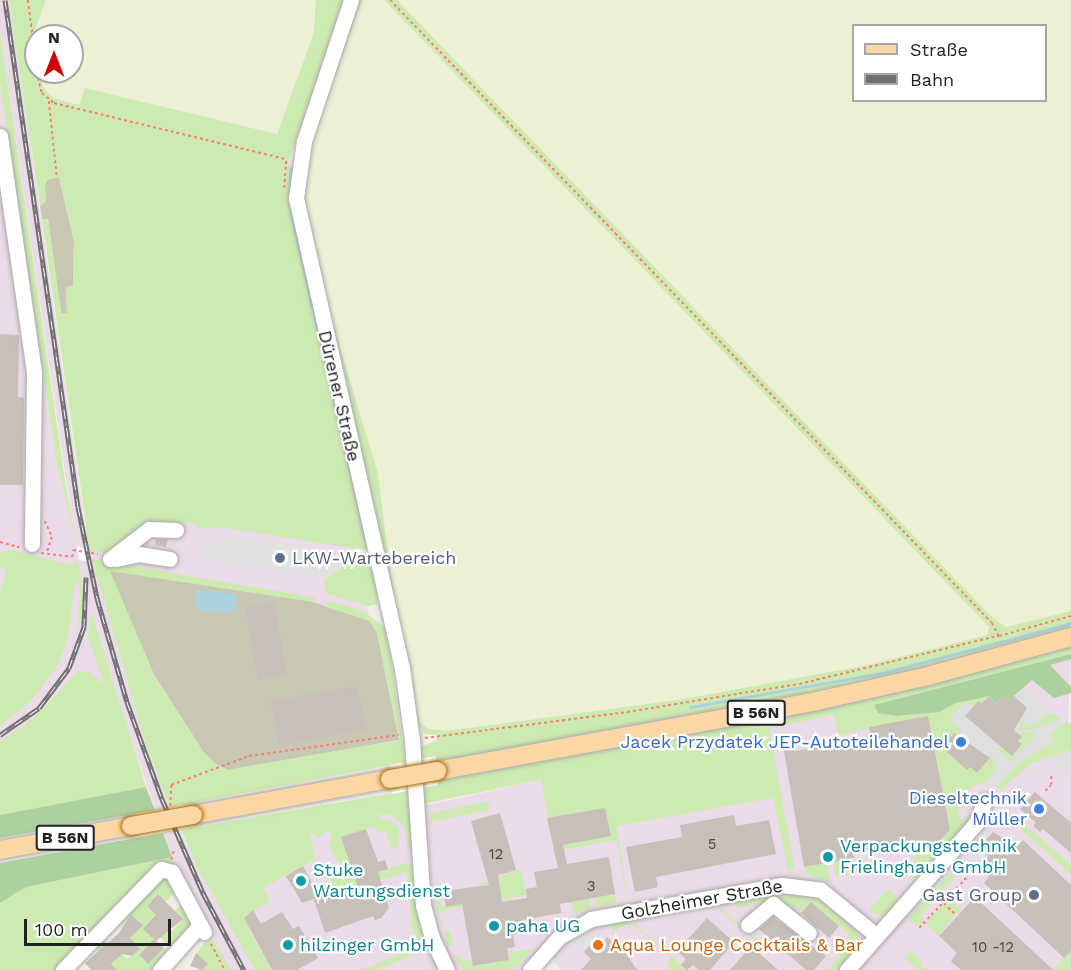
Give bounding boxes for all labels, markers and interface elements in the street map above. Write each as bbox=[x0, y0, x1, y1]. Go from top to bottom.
north arrow bbox=[24, 24, 84, 84]
legend bbox=[852, 24, 1047, 102]
text: N bbox=[48, 28, 60, 47]
text: Straße bbox=[910, 39, 968, 60]
text: Bahn bbox=[910, 69, 954, 90]
street label: Dürener Straße bbox=[313, 328, 365, 464]
place label: LKW-Wartebereich bbox=[292, 547, 456, 569]
marker: LKW-Wartebereich bbox=[273, 551, 287, 565]
road number: B 56N bbox=[726, 700, 786, 726]
place label: Jacek Przydatek JEP-Autoteilehandel bbox=[619, 731, 949, 753]
marker: Jacek Przydatek JEP-Autoteilehandel bbox=[954, 735, 968, 749]
place label: Dieseltechnik Müller bbox=[909, 788, 1027, 830]
marker: Dieseltechnik Müller bbox=[1032, 802, 1046, 816]
road number: B 56N bbox=[35, 825, 95, 851]
house number: 5 bbox=[708, 836, 716, 854]
place label: Verpackungstechnik Frielinghaus GmbH bbox=[840, 836, 1017, 878]
house number: 12 bbox=[489, 846, 503, 864]
marker: Verpackungstechnik Frielinghaus GmbH bbox=[821, 850, 835, 864]
place label: Stuke Wartungsdienst bbox=[313, 860, 450, 902]
marker: Stuke Wartungsdienst bbox=[294, 874, 308, 888]
street label: Golzheimer Straße bbox=[619, 875, 785, 925]
house number: 3 bbox=[587, 878, 595, 896]
place label: Gast Group bbox=[922, 884, 1022, 906]
marker: Gast Group bbox=[1027, 888, 1041, 902]
scale bar bbox=[27, 907, 174, 945]
place label: paha UG bbox=[506, 915, 581, 937]
text: 100 m bbox=[35, 919, 88, 940]
marker: paha UG bbox=[487, 919, 501, 933]
place label: hilzinger GmbH bbox=[300, 934, 435, 956]
place label: Aqua Lounge Cocktails & Bar bbox=[610, 934, 864, 956]
marker: hilzinger GmbH bbox=[281, 938, 295, 952]
marker: Aqua Lounge Cocktails & Bar bbox=[591, 938, 605, 952]
house number: 10 -12 bbox=[972, 939, 1014, 957]

